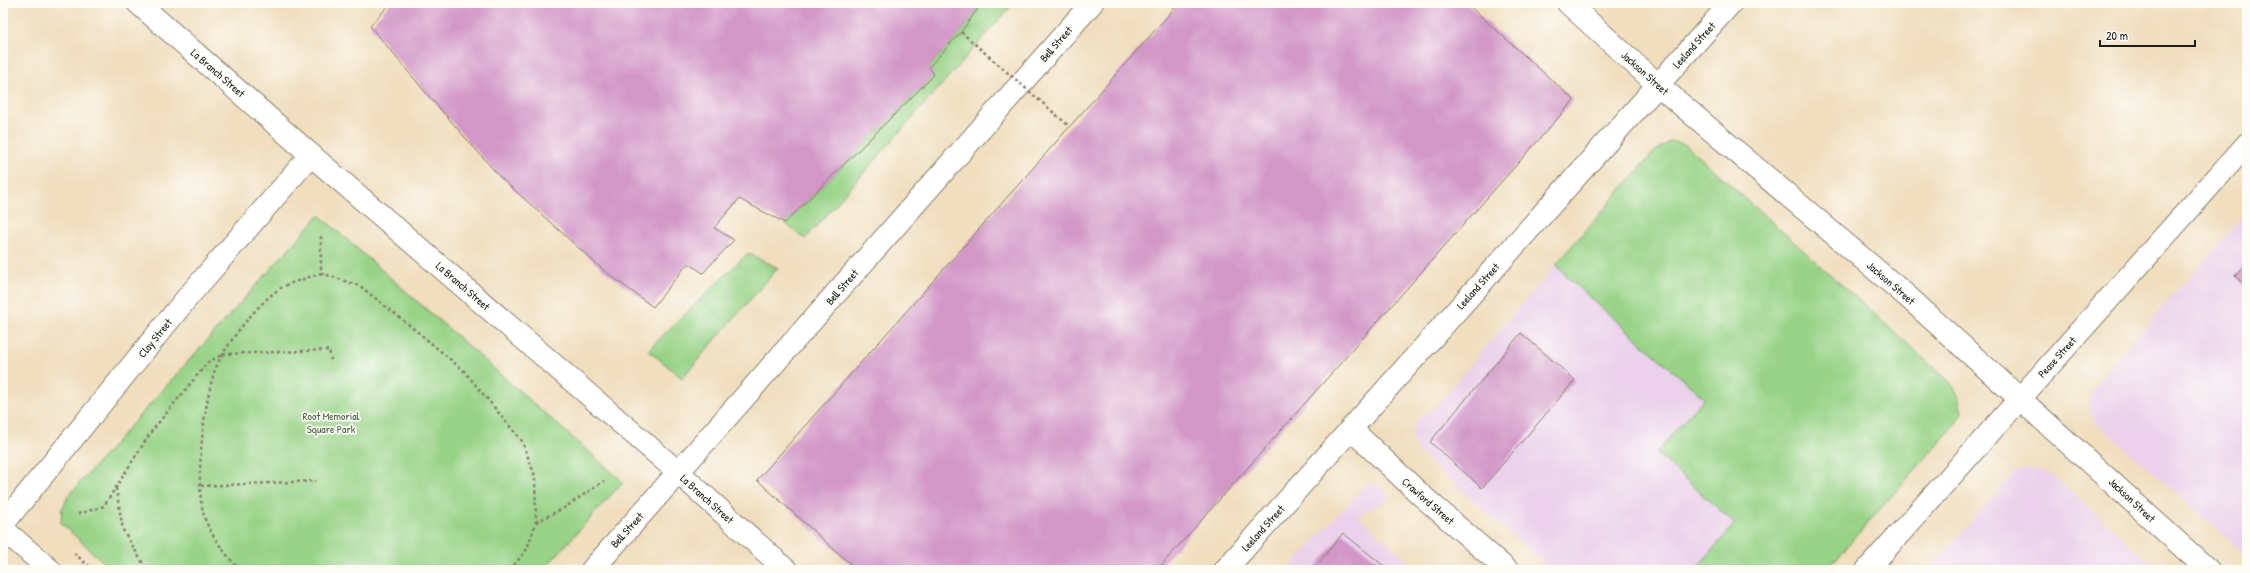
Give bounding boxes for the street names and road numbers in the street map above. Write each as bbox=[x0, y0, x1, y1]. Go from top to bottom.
street label: Leeland Street bbox=[1670, 19, 1719, 71]
street label: Bell Street bbox=[1037, 23, 1075, 65]
street label: La Branch Street bbox=[188, 46, 248, 100]
street label: Jackson Street bbox=[1618, 48, 1672, 98]
street label: Jackson Street bbox=[1864, 258, 1918, 308]
street label: La Branch Street bbox=[433, 259, 493, 313]
street label: Leeland Street bbox=[1454, 260, 1503, 312]
street label: Bell Street bbox=[823, 266, 861, 308]
street label: Clay Street bbox=[135, 316, 175, 360]
street label: Pease Street bbox=[2035, 333, 2079, 381]
street label: La Branch Street bbox=[677, 471, 737, 527]
street label: Crawford Street bbox=[1399, 474, 1457, 528]
street label: Jackson Street bbox=[2106, 475, 2159, 525]
street label: Leeland Street bbox=[1239, 502, 1288, 554]
street label: Bell Street bbox=[607, 509, 647, 551]

